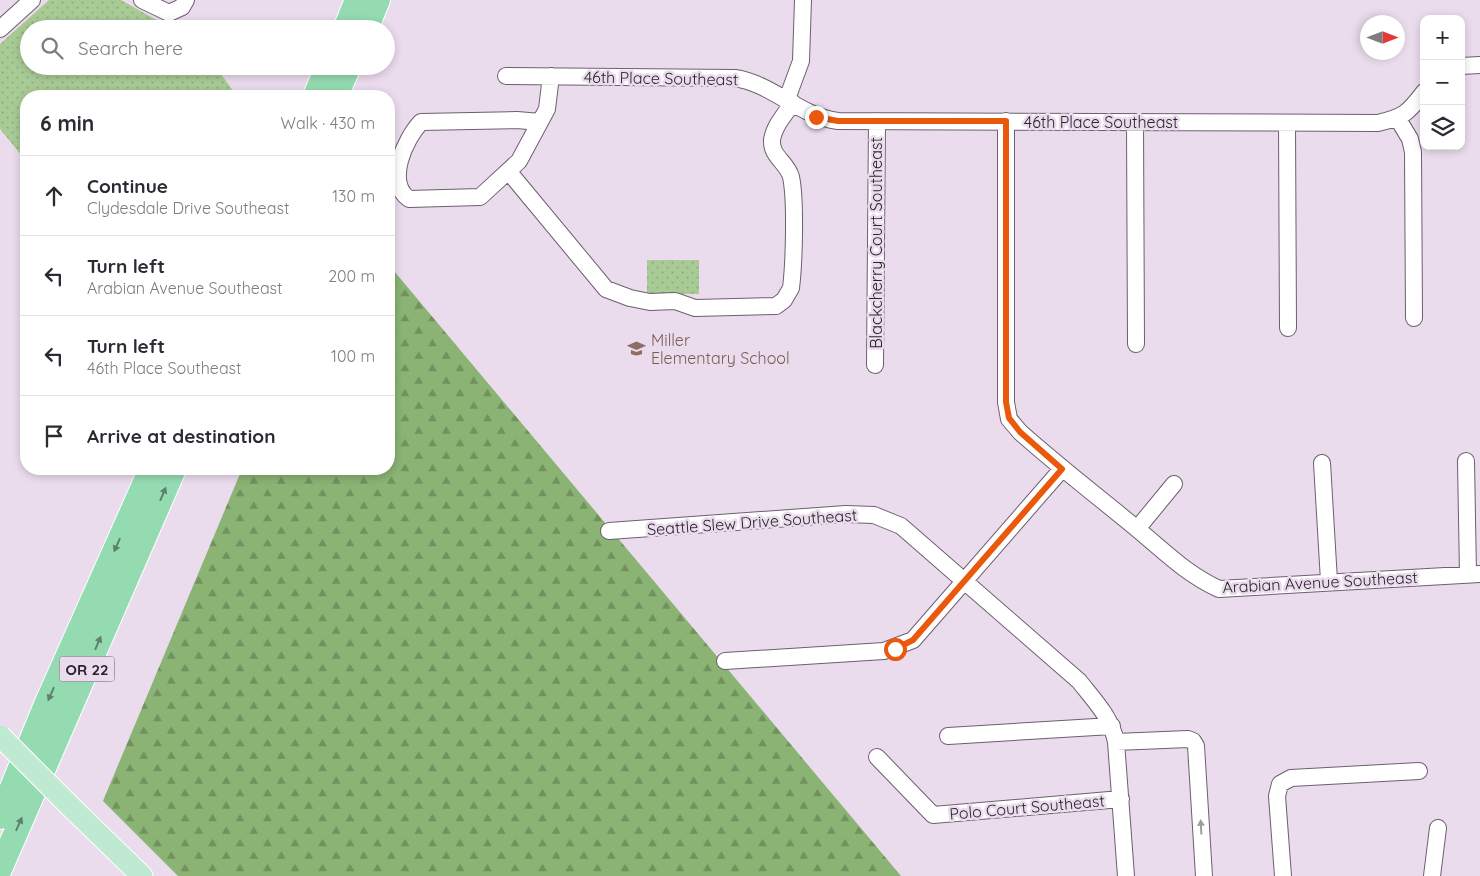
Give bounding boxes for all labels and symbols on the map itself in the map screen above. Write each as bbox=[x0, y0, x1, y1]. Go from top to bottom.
north arrow bbox=[1360, 15, 1405, 60]
street label: 46th Place Southeast bbox=[584, 67, 738, 89]
route end bbox=[805, 106, 828, 129]
street label: 46th Place Southeast bbox=[1024, 112, 1178, 132]
street label: Blackcherry Court Southeast bbox=[866, 137, 886, 349]
place label: Miller Elementary School bbox=[651, 330, 790, 368]
school or university icon: Miller Elementary School bbox=[627, 339, 647, 359]
one-way arrow bbox=[159, 487, 167, 501]
street label: Seattle Slew Drive Southeast bbox=[646, 505, 858, 539]
one-way arrow bbox=[112, 538, 120, 552]
street label: Arabian Avenue Southeast bbox=[1222, 567, 1418, 597]
one-way arrow bbox=[95, 636, 103, 650]
route start bbox=[884, 638, 907, 661]
road number: OR 22 bbox=[59, 656, 114, 682]
one-way arrow bbox=[46, 687, 54, 701]
street label: Polo Court Southeast bbox=[949, 790, 1105, 824]
one-way arrow bbox=[16, 817, 24, 831]
one-way arrow bbox=[1196, 819, 1204, 835]

